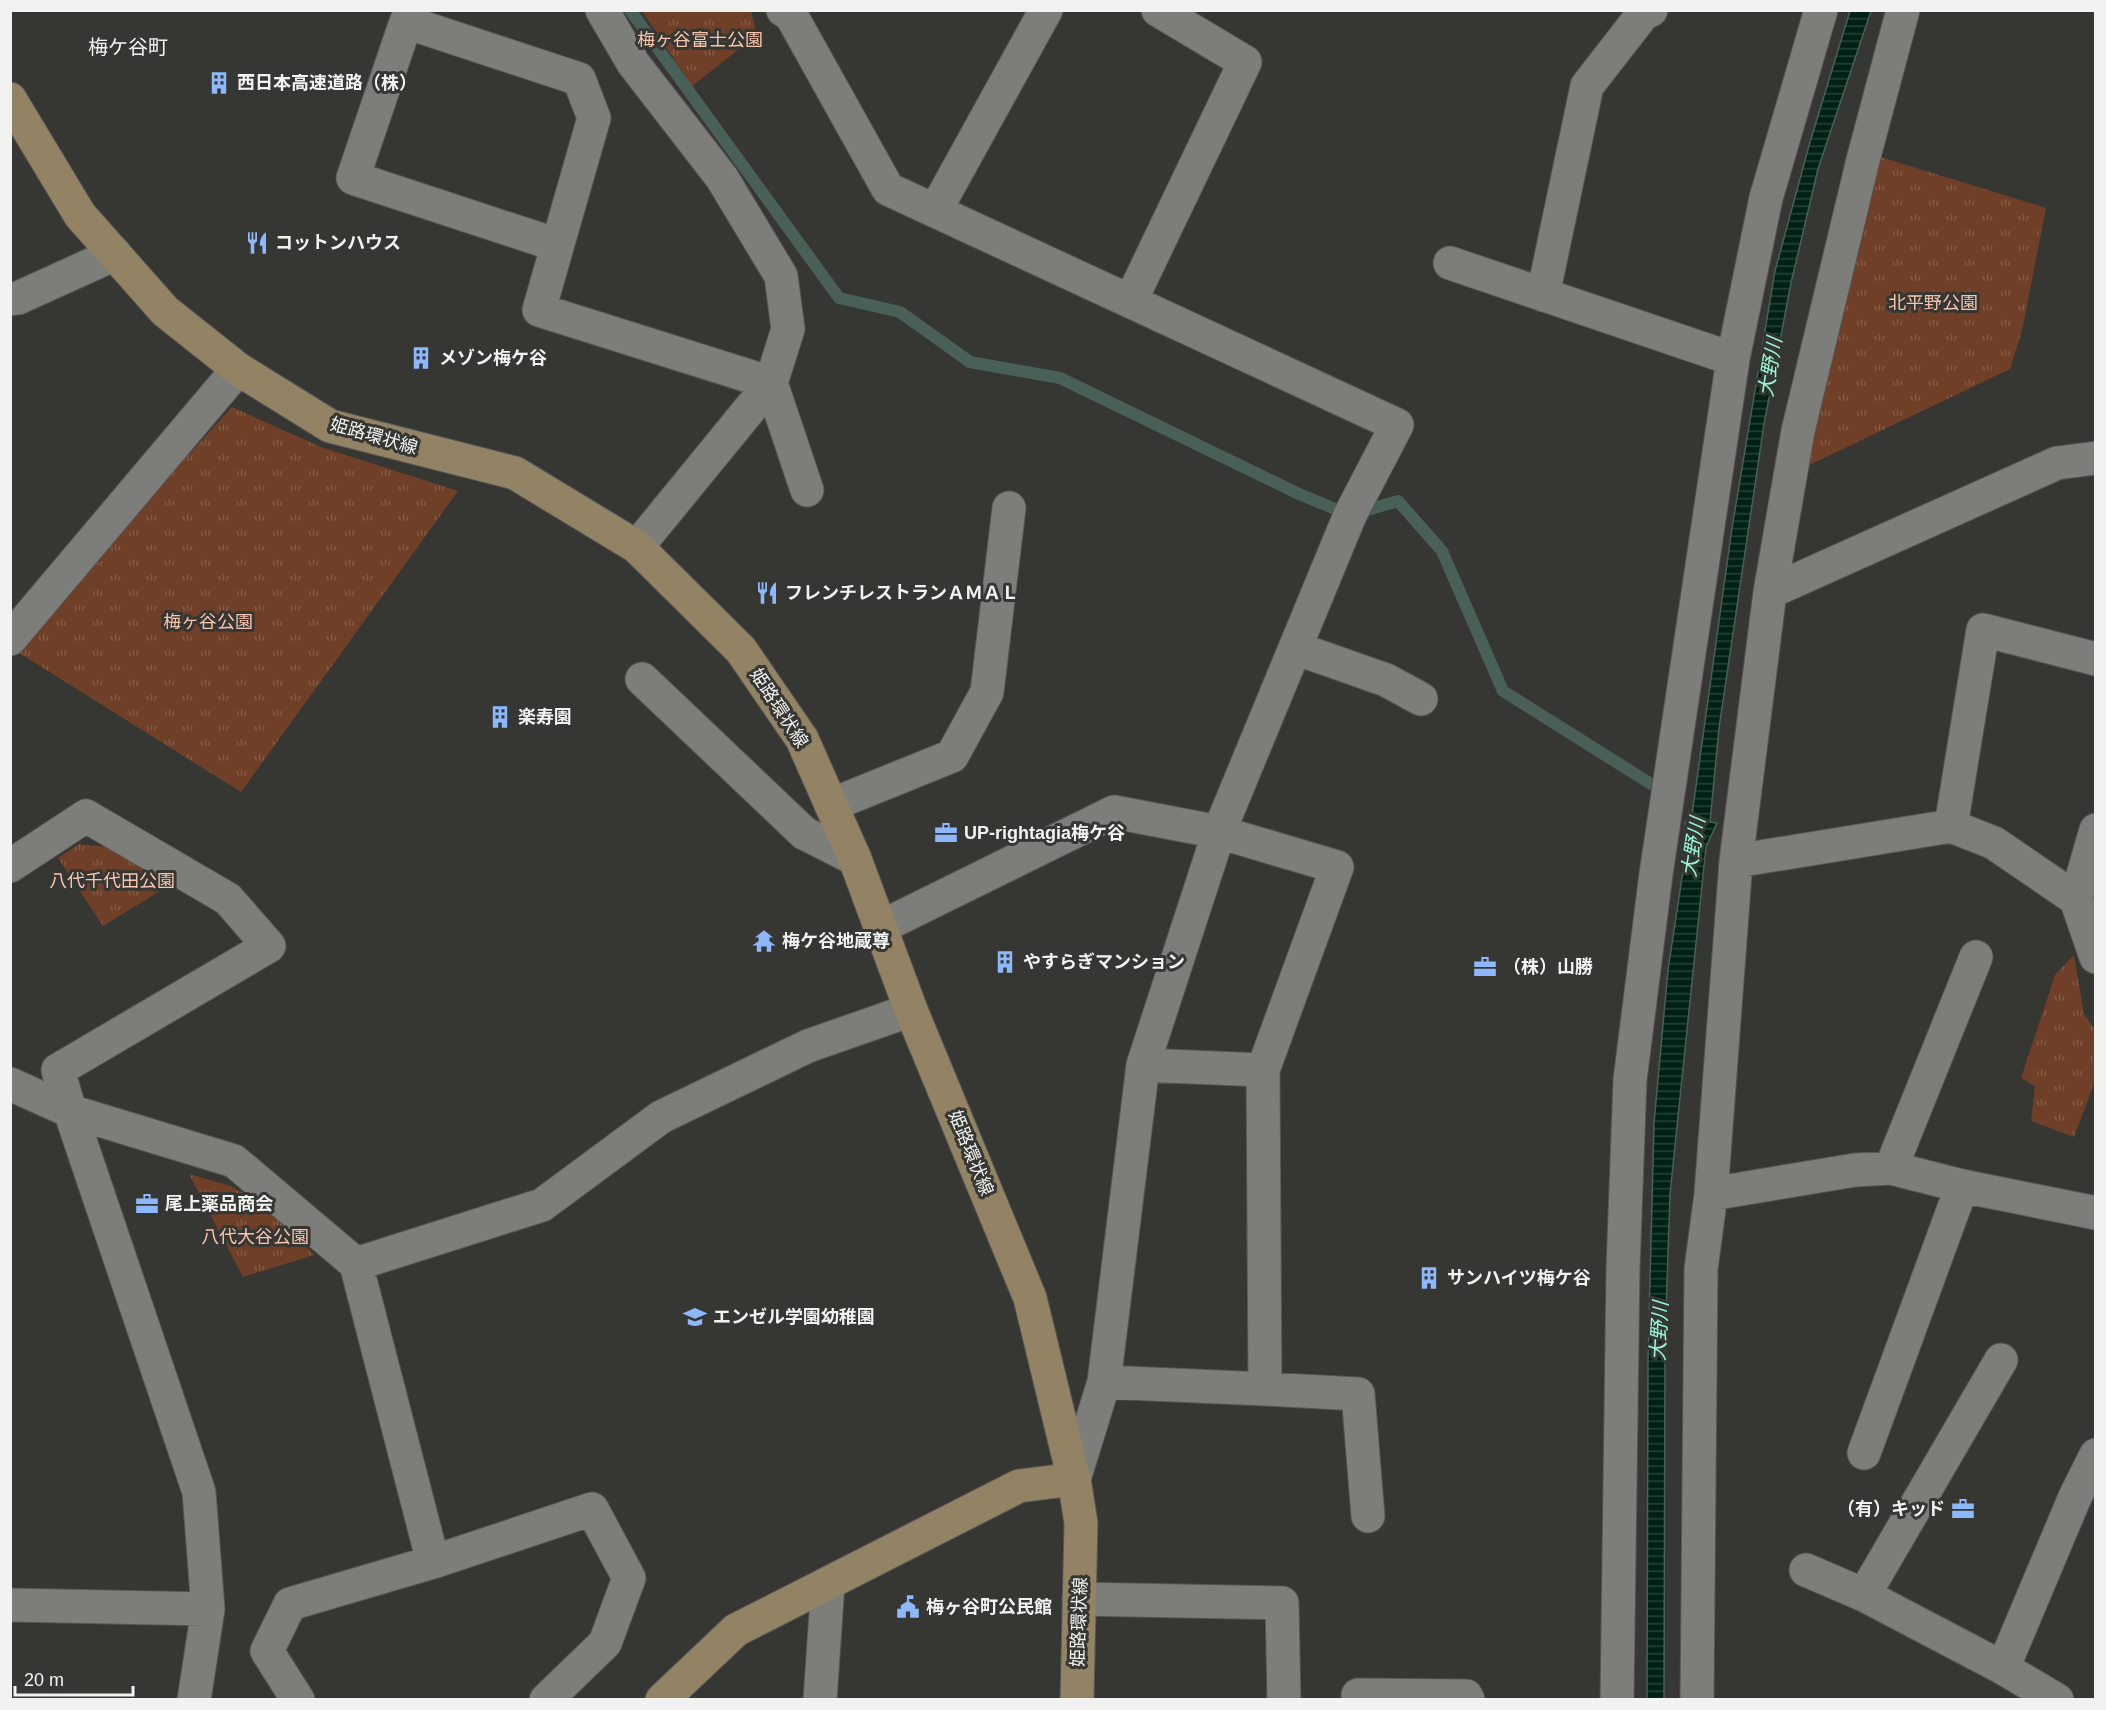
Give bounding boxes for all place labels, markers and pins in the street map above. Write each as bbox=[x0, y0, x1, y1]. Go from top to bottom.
building icon: 西日本高速道路（株） bbox=[206, 70, 232, 96]
place label: 西日本高速道路（株） bbox=[237, 73, 417, 93]
restaurant icon: コットンハウス bbox=[244, 230, 270, 256]
place label: コットンハウス bbox=[275, 233, 401, 253]
building icon: メゾン梅ケ谷 bbox=[408, 345, 434, 371]
place label: メゾン梅ケ谷 bbox=[439, 348, 547, 368]
restaurant icon: フレンチレストランＡＭＡＬ bbox=[754, 580, 780, 606]
place label: フレンチレストランＡＭＡＬ bbox=[785, 583, 1019, 603]
building icon: 楽寿園 bbox=[487, 704, 513, 730]
place label: 楽寿園 bbox=[518, 707, 572, 727]
office icon: UP-rightagia梅ケ谷 bbox=[933, 820, 959, 846]
place label: UP-rightagia梅ケ谷 bbox=[964, 823, 1125, 843]
temple icon: 梅ケ谷地蔵尊 bbox=[751, 928, 777, 954]
place label: 梅ケ谷地蔵尊 bbox=[782, 931, 890, 951]
building icon: やすらぎマンション bbox=[992, 949, 1018, 975]
place label: やすらぎマンション bbox=[1023, 952, 1185, 972]
office icon: （株）山勝 bbox=[1472, 954, 1498, 980]
place label: （株）山勝 bbox=[1503, 957, 1593, 977]
office icon: 尾上薬品商会 bbox=[134, 1191, 160, 1217]
place label: 尾上薬品商会 bbox=[165, 1194, 273, 1214]
building icon: サンハイツ梅ケ谷 bbox=[1416, 1265, 1442, 1291]
place label: サンハイツ梅ケ谷 bbox=[1447, 1268, 1591, 1288]
school or university icon: エンゼル学園幼稚園 bbox=[682, 1304, 708, 1330]
place label: エンゼル学園幼稚園 bbox=[713, 1307, 875, 1327]
office icon: （有）キッド bbox=[1950, 1496, 1976, 1522]
place label: （有）キッド bbox=[1837, 1499, 1945, 1519]
public building icon: 梅ヶ谷町公民館 bbox=[895, 1594, 921, 1620]
place label: 梅ヶ谷町公民館 bbox=[926, 1597, 1052, 1617]

